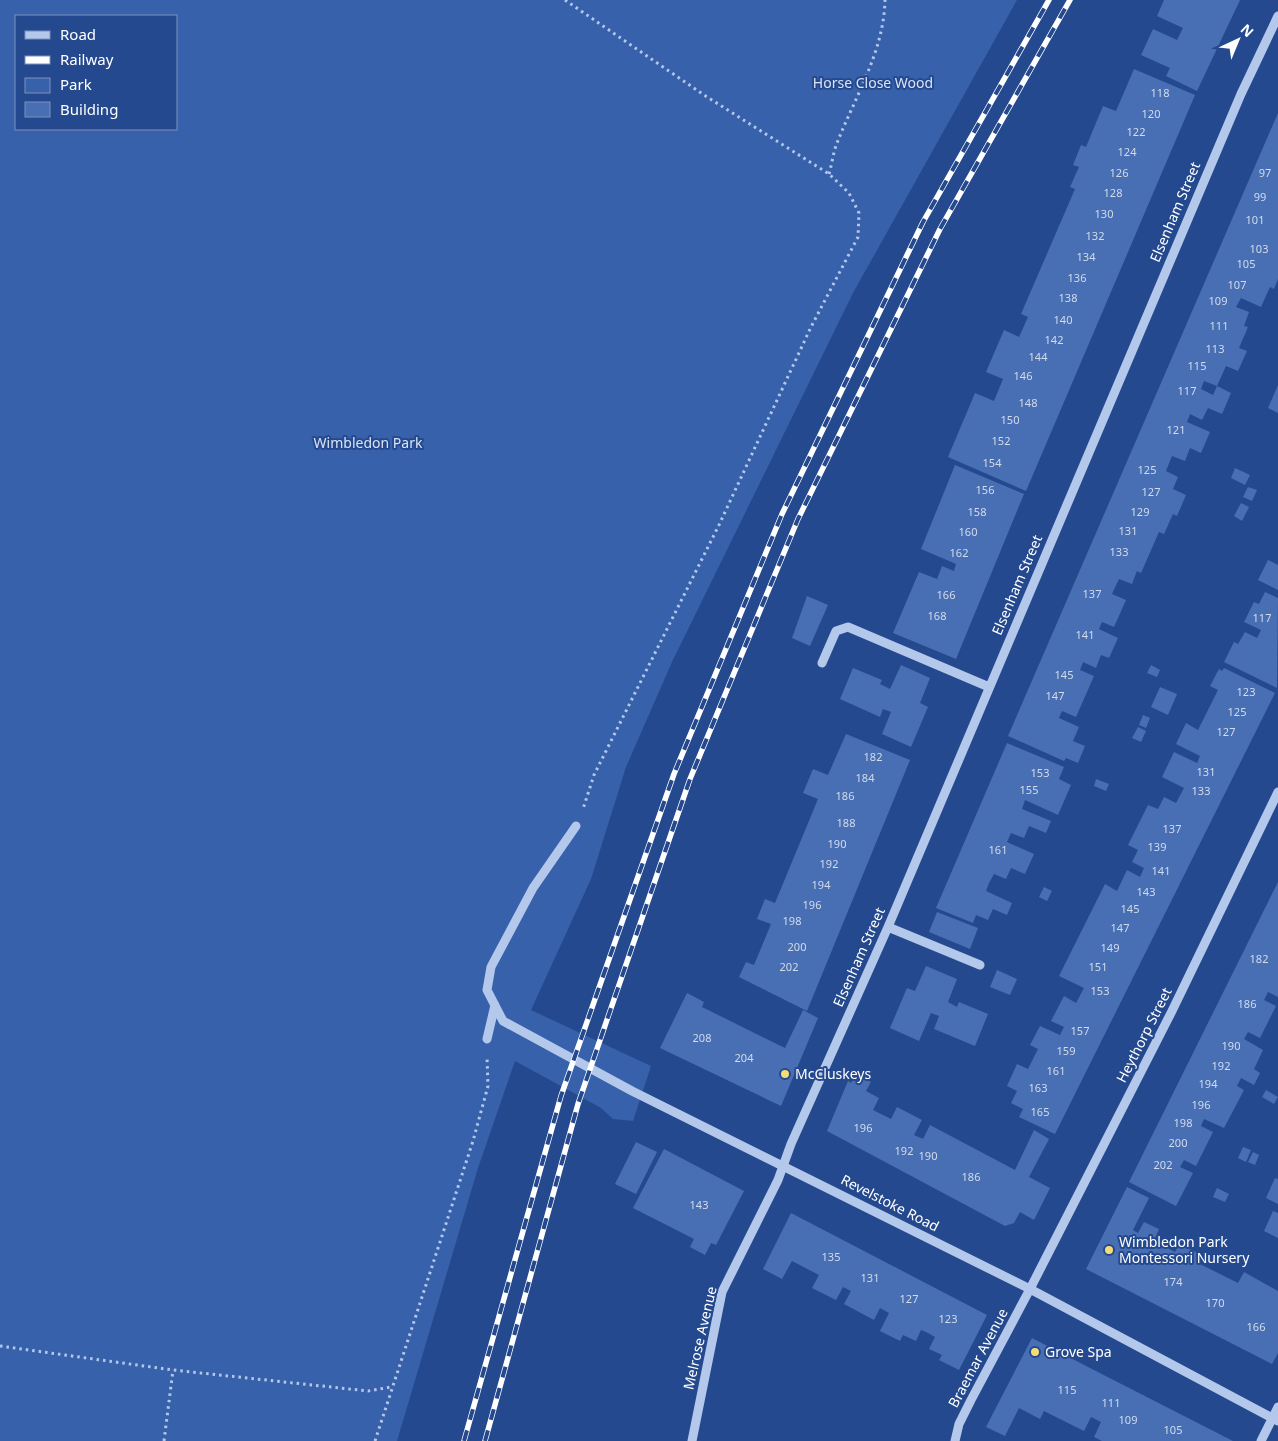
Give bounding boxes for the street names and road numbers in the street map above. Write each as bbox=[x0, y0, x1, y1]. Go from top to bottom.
street label: Elsenham Street bbox=[1145, 159, 1204, 265]
street label: Elsenham Street bbox=[987, 532, 1046, 638]
street label: Elsenham Street bbox=[828, 904, 889, 1010]
street label: Heythorp Street bbox=[1111, 984, 1176, 1086]
street label: Revelstoke Road bbox=[838, 1170, 943, 1235]
street label: Melrose Avenue bbox=[678, 1284, 721, 1391]
street label: Braemar Avenue bbox=[943, 1305, 1012, 1411]

